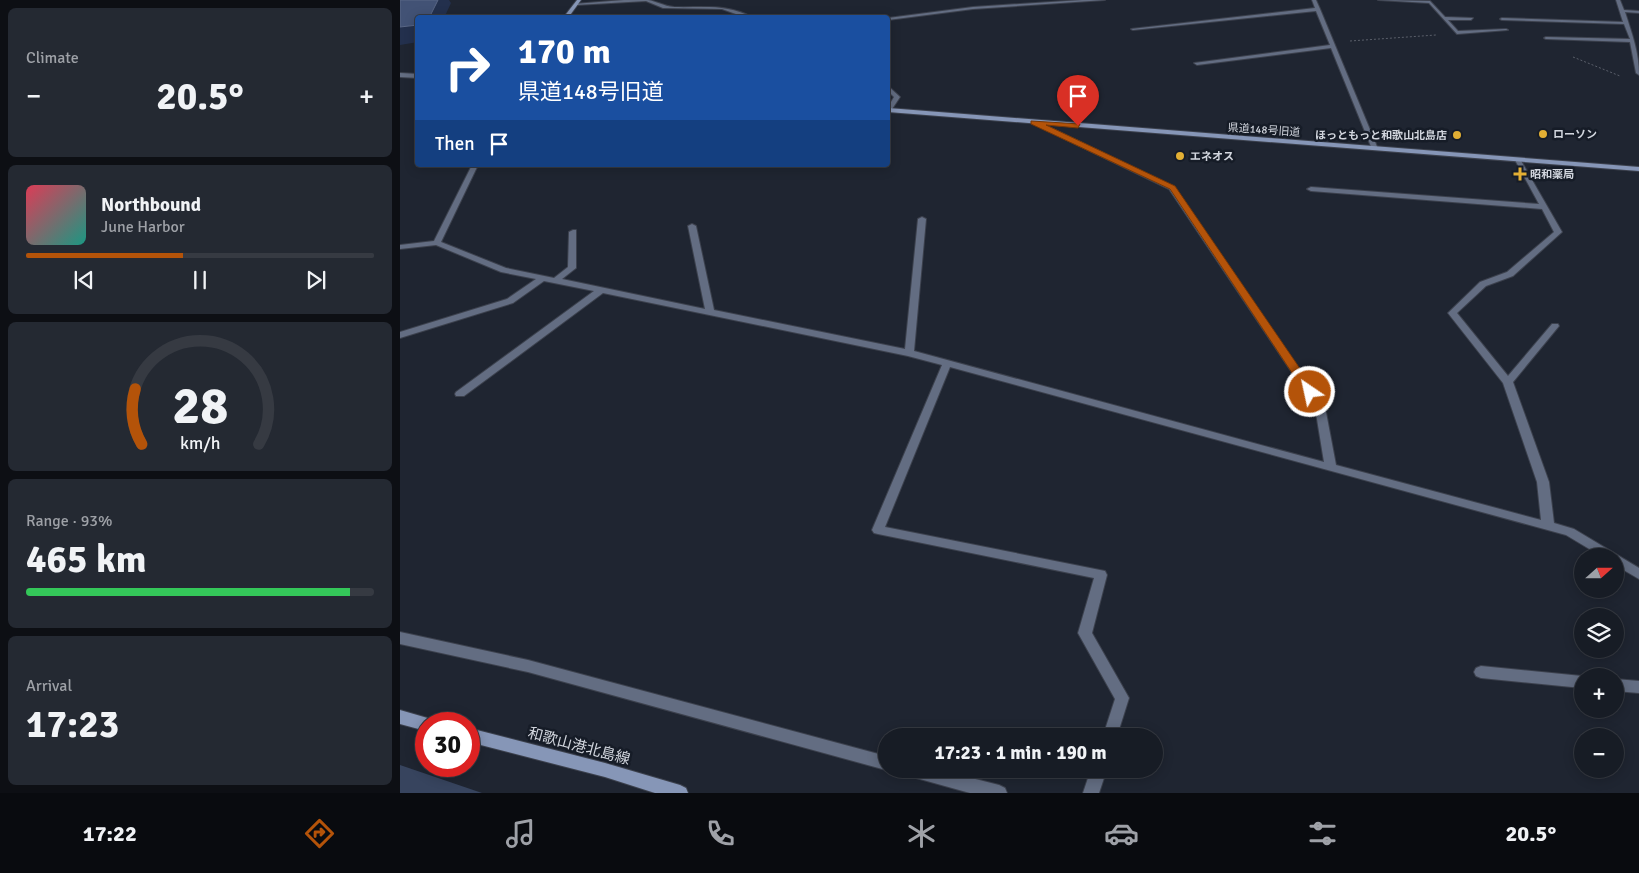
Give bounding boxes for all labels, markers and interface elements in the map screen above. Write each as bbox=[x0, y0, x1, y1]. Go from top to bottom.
text: 170 m bbox=[518, 30, 611, 73]
icon: right bbox=[435, 35, 500, 100]
text: Climate bbox=[26, 48, 79, 68]
text: 20.5° bbox=[156, 73, 244, 120]
pin bbox=[1057, 75, 1099, 126]
text: 県道148号旧道 bbox=[518, 78, 664, 105]
text: − bbox=[26, 79, 41, 113]
text: + bbox=[359, 79, 374, 113]
icon: arrive bbox=[1064, 82, 1092, 110]
street label: 県道148号旧道 bbox=[1227, 121, 1301, 139]
marker: ローソン bbox=[1537, 128, 1549, 140]
place label: ローソン bbox=[1553, 128, 1597, 141]
place label: ほっともっと和歌山北島店 bbox=[1315, 129, 1447, 142]
marker: ほっともっと和歌山北島店 bbox=[1451, 129, 1463, 141]
icon: arrive bbox=[485, 130, 513, 158]
text: Then bbox=[435, 132, 475, 156]
marker: エネオス bbox=[1174, 150, 1186, 162]
place label: エネオス bbox=[1190, 150, 1234, 163]
marker: 昭和薬局 bbox=[1514, 168, 1526, 180]
place label: 昭和薬局 bbox=[1530, 168, 1574, 181]
text: Northbound bbox=[101, 193, 201, 217]
text: June Harbor bbox=[101, 217, 185, 237]
icon: previous bbox=[70, 266, 98, 294]
icon: pause bbox=[186, 266, 214, 294]
icon: next bbox=[302, 266, 330, 294]
position arrow bbox=[1283, 365, 1335, 417]
text: 28 bbox=[172, 374, 228, 438]
text: km/h bbox=[180, 432, 220, 454]
text: Range · 93% bbox=[26, 511, 112, 531]
text: 465 km bbox=[26, 536, 147, 583]
north arrow bbox=[1574, 548, 1624, 598]
map controls bbox=[1574, 548, 1624, 778]
button: layers bbox=[1574, 608, 1624, 658]
button: + bbox=[1574, 668, 1624, 718]
text: Arrival bbox=[26, 676, 72, 696]
text: 17:23 bbox=[26, 701, 119, 748]
speed limit sign: 30 bbox=[415, 712, 480, 777]
street label: 和歌山港北島線 bbox=[526, 724, 632, 768]
button: − bbox=[1574, 728, 1624, 778]
text: 17:23 · 1 min · 190 m bbox=[934, 741, 1107, 765]
icon: directions bbox=[302, 816, 337, 851]
icon: music bbox=[503, 816, 538, 851]
icon: phone bbox=[703, 816, 738, 851]
icon: climate bbox=[904, 816, 939, 851]
icon: car bbox=[1104, 816, 1139, 851]
icon: filters bbox=[1305, 816, 1340, 851]
text: 17:22 bbox=[83, 820, 137, 847]
text: 20.5° bbox=[1505, 820, 1556, 847]

